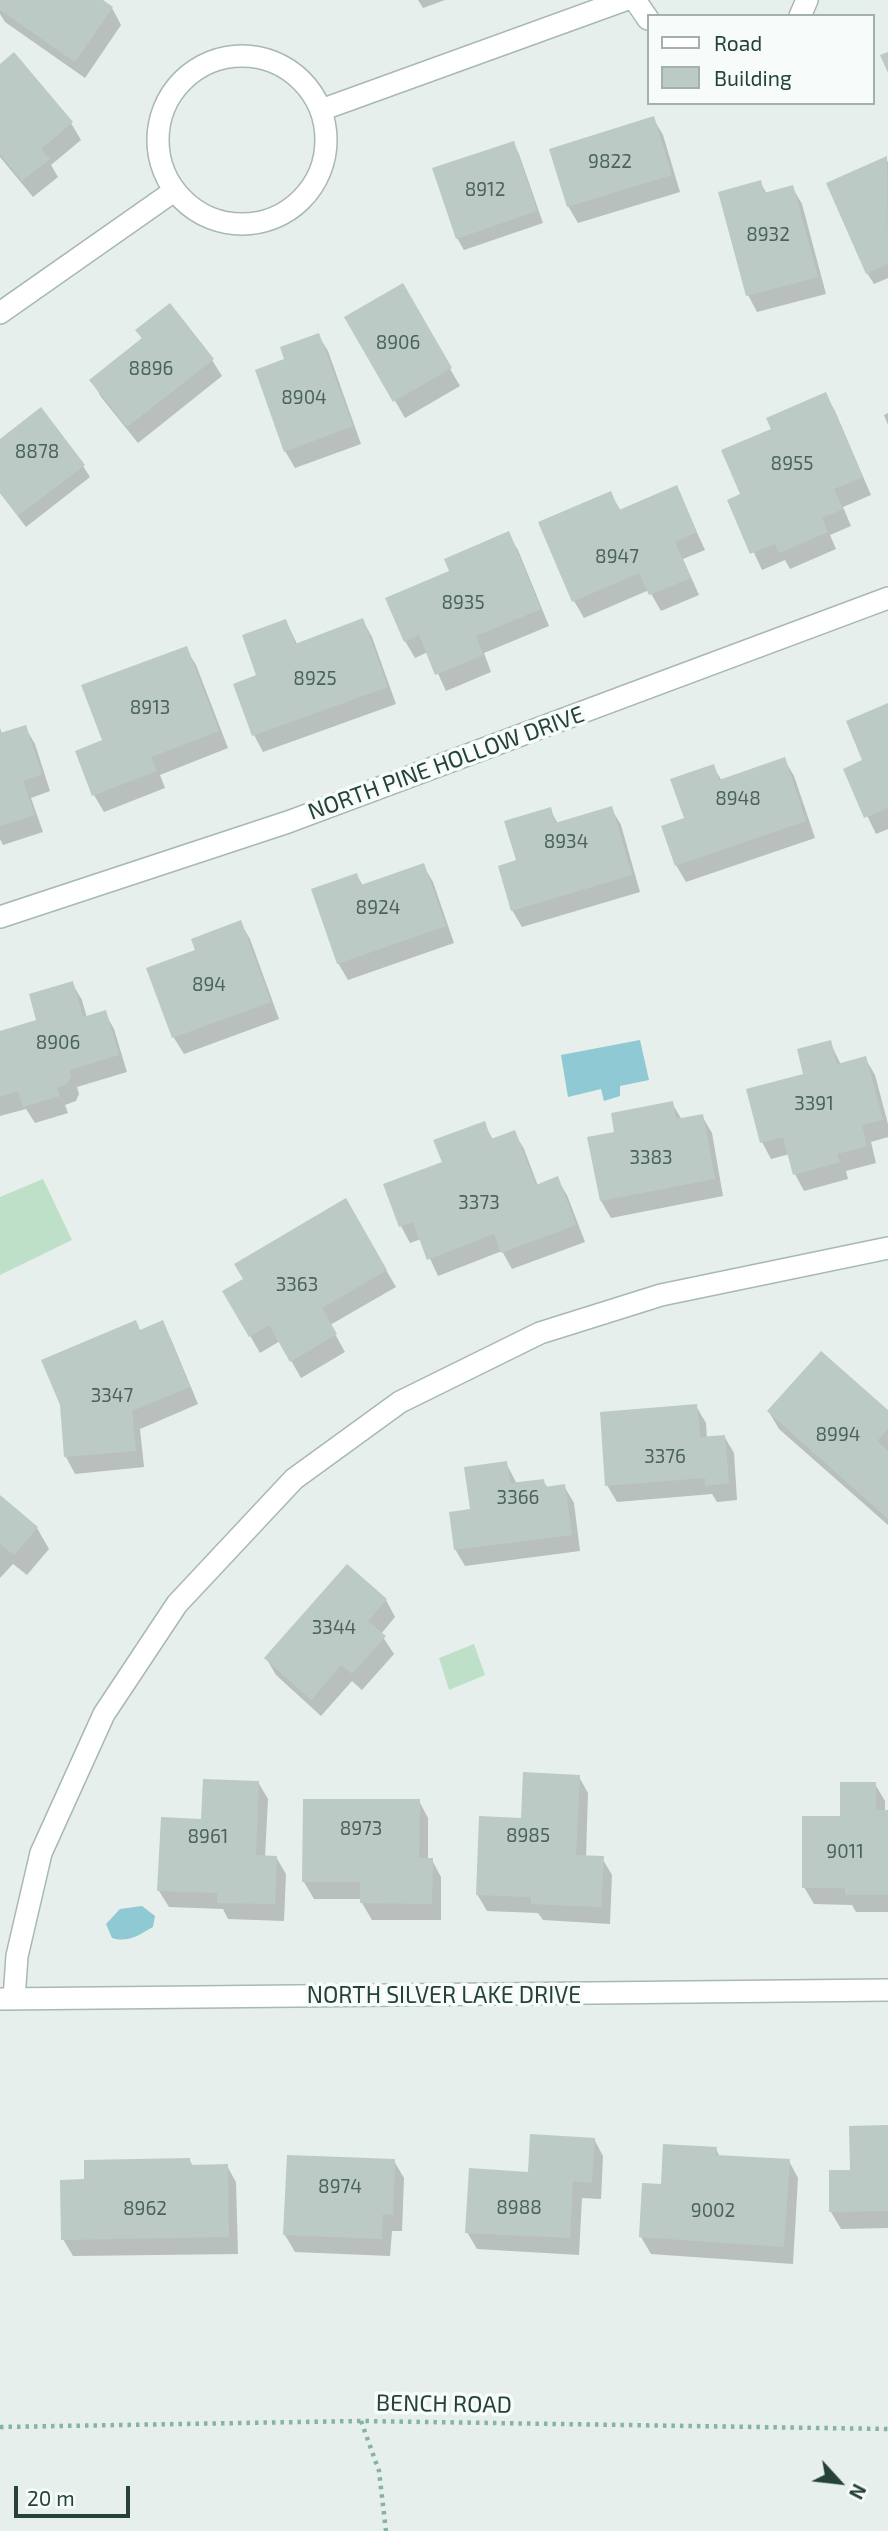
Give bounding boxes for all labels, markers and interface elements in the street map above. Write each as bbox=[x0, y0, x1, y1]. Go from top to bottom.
legend bbox=[646, 14, 874, 105]
text: Road bbox=[714, 30, 762, 55]
text: Building bbox=[714, 65, 792, 90]
house number: 9822 bbox=[588, 151, 632, 173]
house number: 8912 bbox=[465, 179, 505, 201]
house number: 8932 bbox=[746, 224, 790, 246]
house number: 8906 bbox=[376, 332, 420, 354]
house number: 8896 bbox=[129, 358, 173, 380]
house number: 8904 bbox=[281, 387, 327, 409]
house number: 8878 bbox=[15, 441, 59, 463]
house number: 8955 bbox=[771, 453, 813, 475]
house number: 8947 bbox=[595, 546, 639, 568]
house number: 8935 bbox=[441, 592, 485, 614]
house number: 8925 bbox=[293, 668, 337, 690]
house number: 8913 bbox=[130, 697, 170, 719]
street label: NORTH PINE HOLLOW DRIVE bbox=[304, 700, 588, 826]
house number: 8948 bbox=[715, 788, 761, 810]
house number: 8934 bbox=[544, 831, 588, 853]
house number: 8924 bbox=[356, 897, 400, 919]
house number: 894 bbox=[192, 974, 226, 996]
house number: 8906 bbox=[36, 1032, 80, 1054]
house number: 3391 bbox=[794, 1093, 834, 1115]
house number: 3383 bbox=[629, 1147, 673, 1169]
house number: 3373 bbox=[458, 1192, 500, 1214]
house number: 3363 bbox=[276, 1274, 318, 1296]
house number: 3347 bbox=[91, 1385, 133, 1407]
house number: 8994 bbox=[816, 1424, 860, 1446]
house number: 3376 bbox=[644, 1446, 686, 1468]
house number: 3366 bbox=[497, 1487, 539, 1509]
house number: 3344 bbox=[312, 1617, 356, 1639]
house number: 8973 bbox=[340, 1818, 382, 1840]
house number: 8985 bbox=[506, 1825, 550, 1847]
house number: 8961 bbox=[188, 1826, 228, 1848]
house number: 9011 bbox=[826, 1841, 864, 1863]
street label: NORTH SILVER LAKE DRIVE bbox=[307, 1981, 581, 2009]
house number: 8974 bbox=[318, 2176, 362, 2198]
house number: 8988 bbox=[496, 2197, 542, 2219]
house number: 8962 bbox=[123, 2198, 167, 2220]
house number: 9002 bbox=[691, 2200, 735, 2222]
street label: BENCH ROAD bbox=[376, 2389, 512, 2419]
north arrow bbox=[804, 2447, 874, 2517]
scale bar bbox=[18, 2472, 133, 2516]
text: N bbox=[845, 2480, 872, 2503]
text: 20 m bbox=[27, 2485, 75, 2510]

